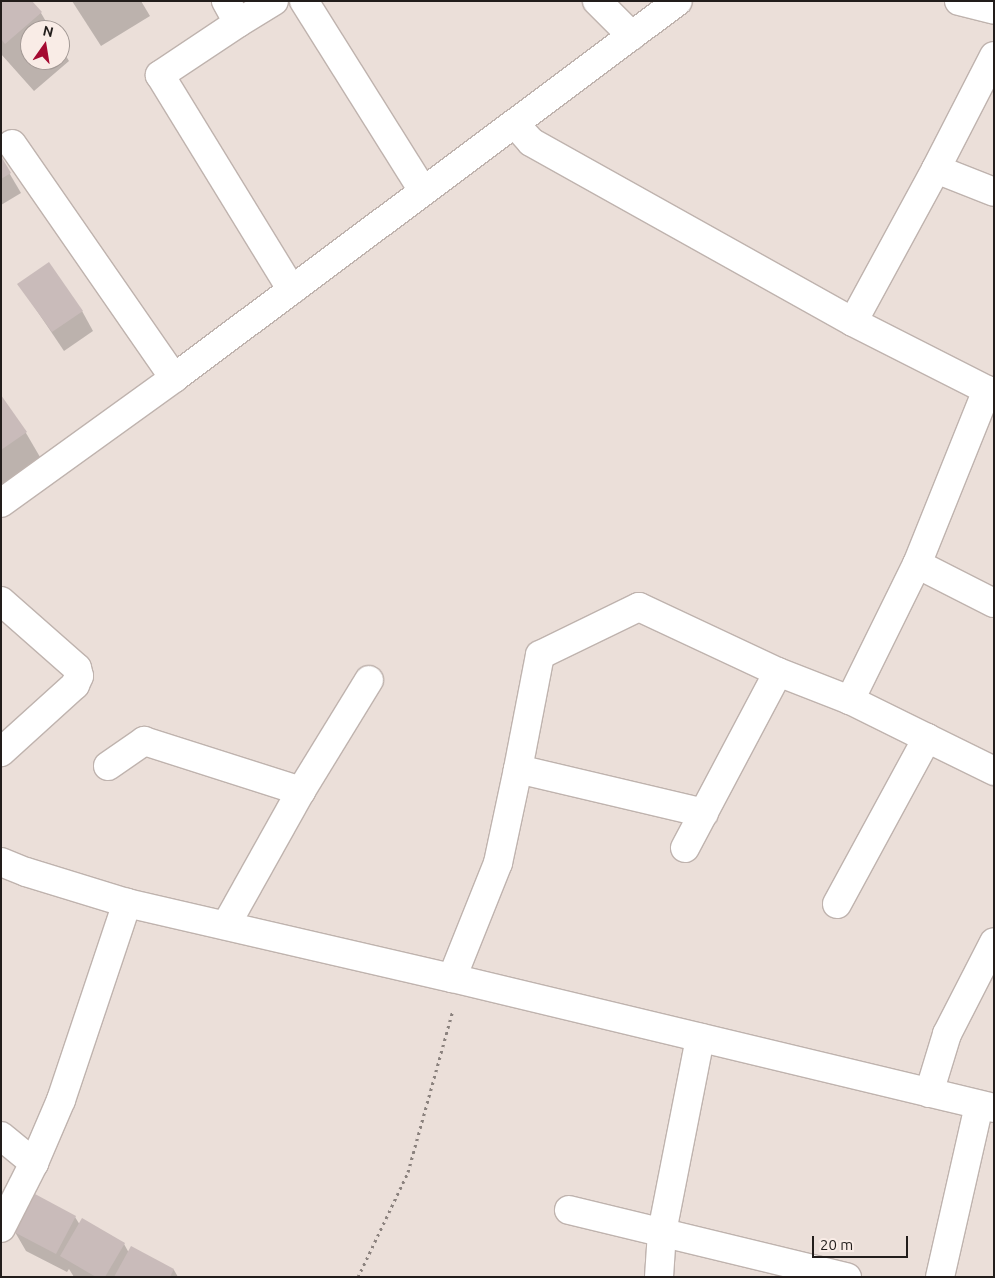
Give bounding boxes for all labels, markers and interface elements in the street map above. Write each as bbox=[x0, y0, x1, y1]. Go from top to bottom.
north arrow bbox=[20, 20, 70, 70]
text: N bbox=[41, 22, 55, 40]
scale bar bbox=[815, 1226, 911, 1258]
text: 20 m bbox=[820, 1236, 853, 1253]

